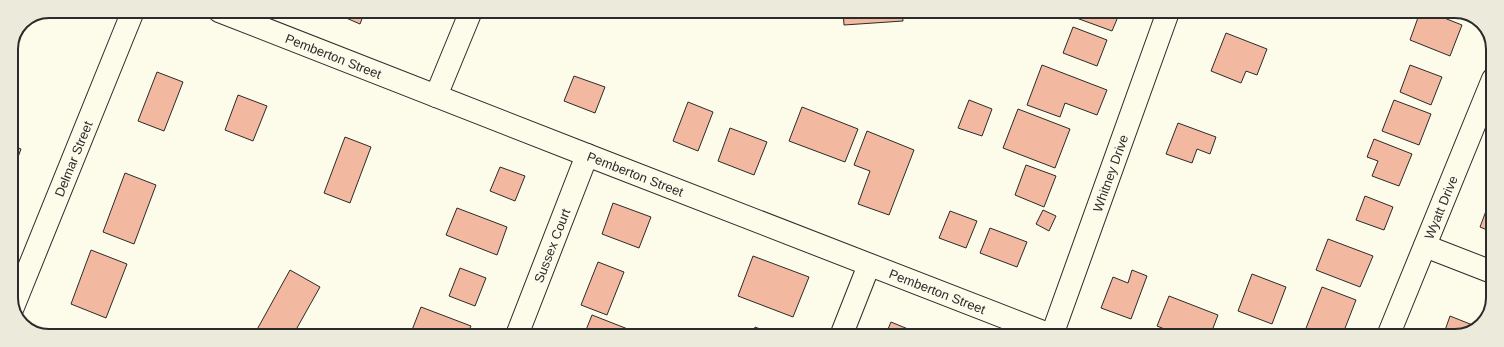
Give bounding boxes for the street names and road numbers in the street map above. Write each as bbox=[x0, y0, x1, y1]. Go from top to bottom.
street label: Pemberton Street bbox=[283, 31, 384, 82]
street label: Delmar Street bbox=[52, 119, 96, 199]
street label: Whitney Drive bbox=[1090, 133, 1131, 214]
street label: Pemberton Street bbox=[585, 149, 686, 200]
street label: Wyatt Drive bbox=[1421, 174, 1461, 241]
street label: Sussex Court bbox=[531, 206, 574, 285]
street label: Pemberton Street bbox=[887, 266, 988, 317]

